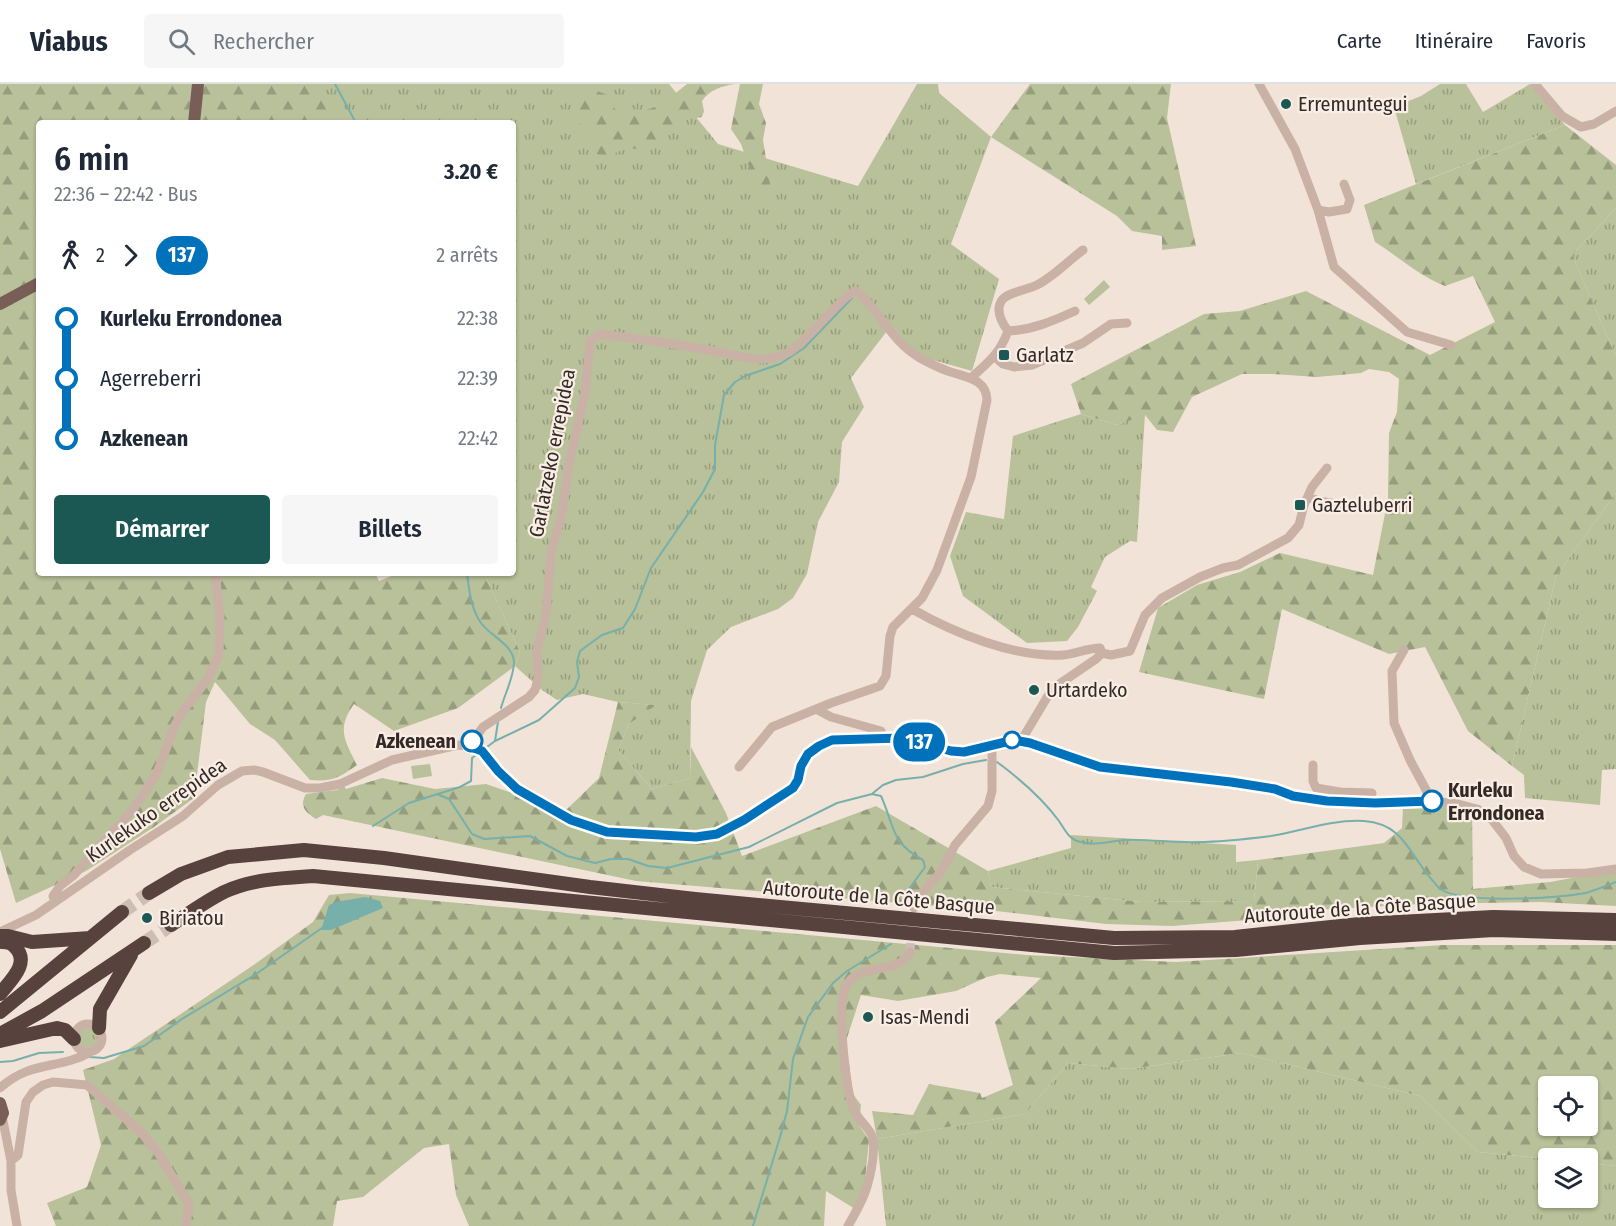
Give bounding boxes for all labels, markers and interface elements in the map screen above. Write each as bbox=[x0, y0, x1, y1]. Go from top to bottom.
search box bbox=[144, 14, 564, 68]
text: Viabus bbox=[30, 25, 108, 58]
icon: search bbox=[165, 25, 198, 58]
text: Rechercher bbox=[213, 28, 314, 55]
text: Carte bbox=[1337, 28, 1382, 54]
text: Itinéraire bbox=[1415, 28, 1493, 54]
text: Favoris bbox=[1526, 28, 1586, 54]
place label: Erremuntegui bbox=[1298, 92, 1408, 116]
marker: Erremuntegui bbox=[1279, 97, 1293, 111]
text: 6 min bbox=[54, 139, 129, 179]
text: 3.20 € bbox=[444, 158, 498, 185]
text: 22:36 – 22:42 · Bus bbox=[54, 182, 197, 206]
icon: walk bbox=[54, 239, 87, 272]
icon: forward bbox=[114, 239, 147, 272]
text: 137 bbox=[168, 242, 196, 268]
text: 2 bbox=[96, 243, 105, 267]
text: 2 arrêts bbox=[436, 243, 498, 267]
text: Kurleku Errondonea bbox=[100, 305, 282, 332]
text: 22:38 bbox=[457, 306, 498, 330]
place label: Garlatz bbox=[1016, 343, 1074, 367]
marker: Garlatz bbox=[997, 348, 1011, 362]
text: Agerreberri bbox=[100, 365, 202, 392]
text: 22:39 bbox=[457, 366, 498, 390]
street label: Garlatzeko errepidea bbox=[524, 367, 580, 539]
text: Azkenean bbox=[100, 425, 188, 452]
text: 22:42 bbox=[458, 426, 498, 450]
place label: Gazteluberri bbox=[1312, 493, 1413, 517]
button: Démarrer bbox=[54, 495, 270, 564]
button: Billets bbox=[282, 495, 498, 564]
marker: Gazteluberri bbox=[1293, 498, 1307, 512]
place label: Urtardeko bbox=[1046, 678, 1128, 702]
marker: Urtardeko bbox=[1027, 683, 1041, 697]
line badge: 137 bbox=[884, 722, 954, 762]
place label: Azkenean bbox=[375, 729, 456, 753]
text: 137 bbox=[905, 729, 933, 755]
marker: Azkenean bbox=[461, 730, 483, 752]
unlabelled marker bbox=[1003, 731, 1021, 749]
street label: Kurlekuko errepidea bbox=[81, 753, 231, 867]
place label: Kurleku Errondonea bbox=[1448, 778, 1545, 825]
marker: Kurleku Errondonea bbox=[1421, 790, 1443, 812]
street label: Autoroute de la Côte Basque bbox=[762, 875, 996, 919]
street label: Autoroute de la Côte Basque bbox=[1243, 888, 1477, 928]
place label: Biriatou bbox=[159, 906, 224, 930]
marker: Biriatou bbox=[140, 911, 154, 925]
place label: Isas-Mendi bbox=[880, 1005, 969, 1029]
marker: Isas-Mendi bbox=[861, 1010, 875, 1024]
map controls bbox=[1538, 1076, 1598, 1208]
button: locate bbox=[1538, 1076, 1598, 1136]
button: layers bbox=[1538, 1148, 1598, 1208]

